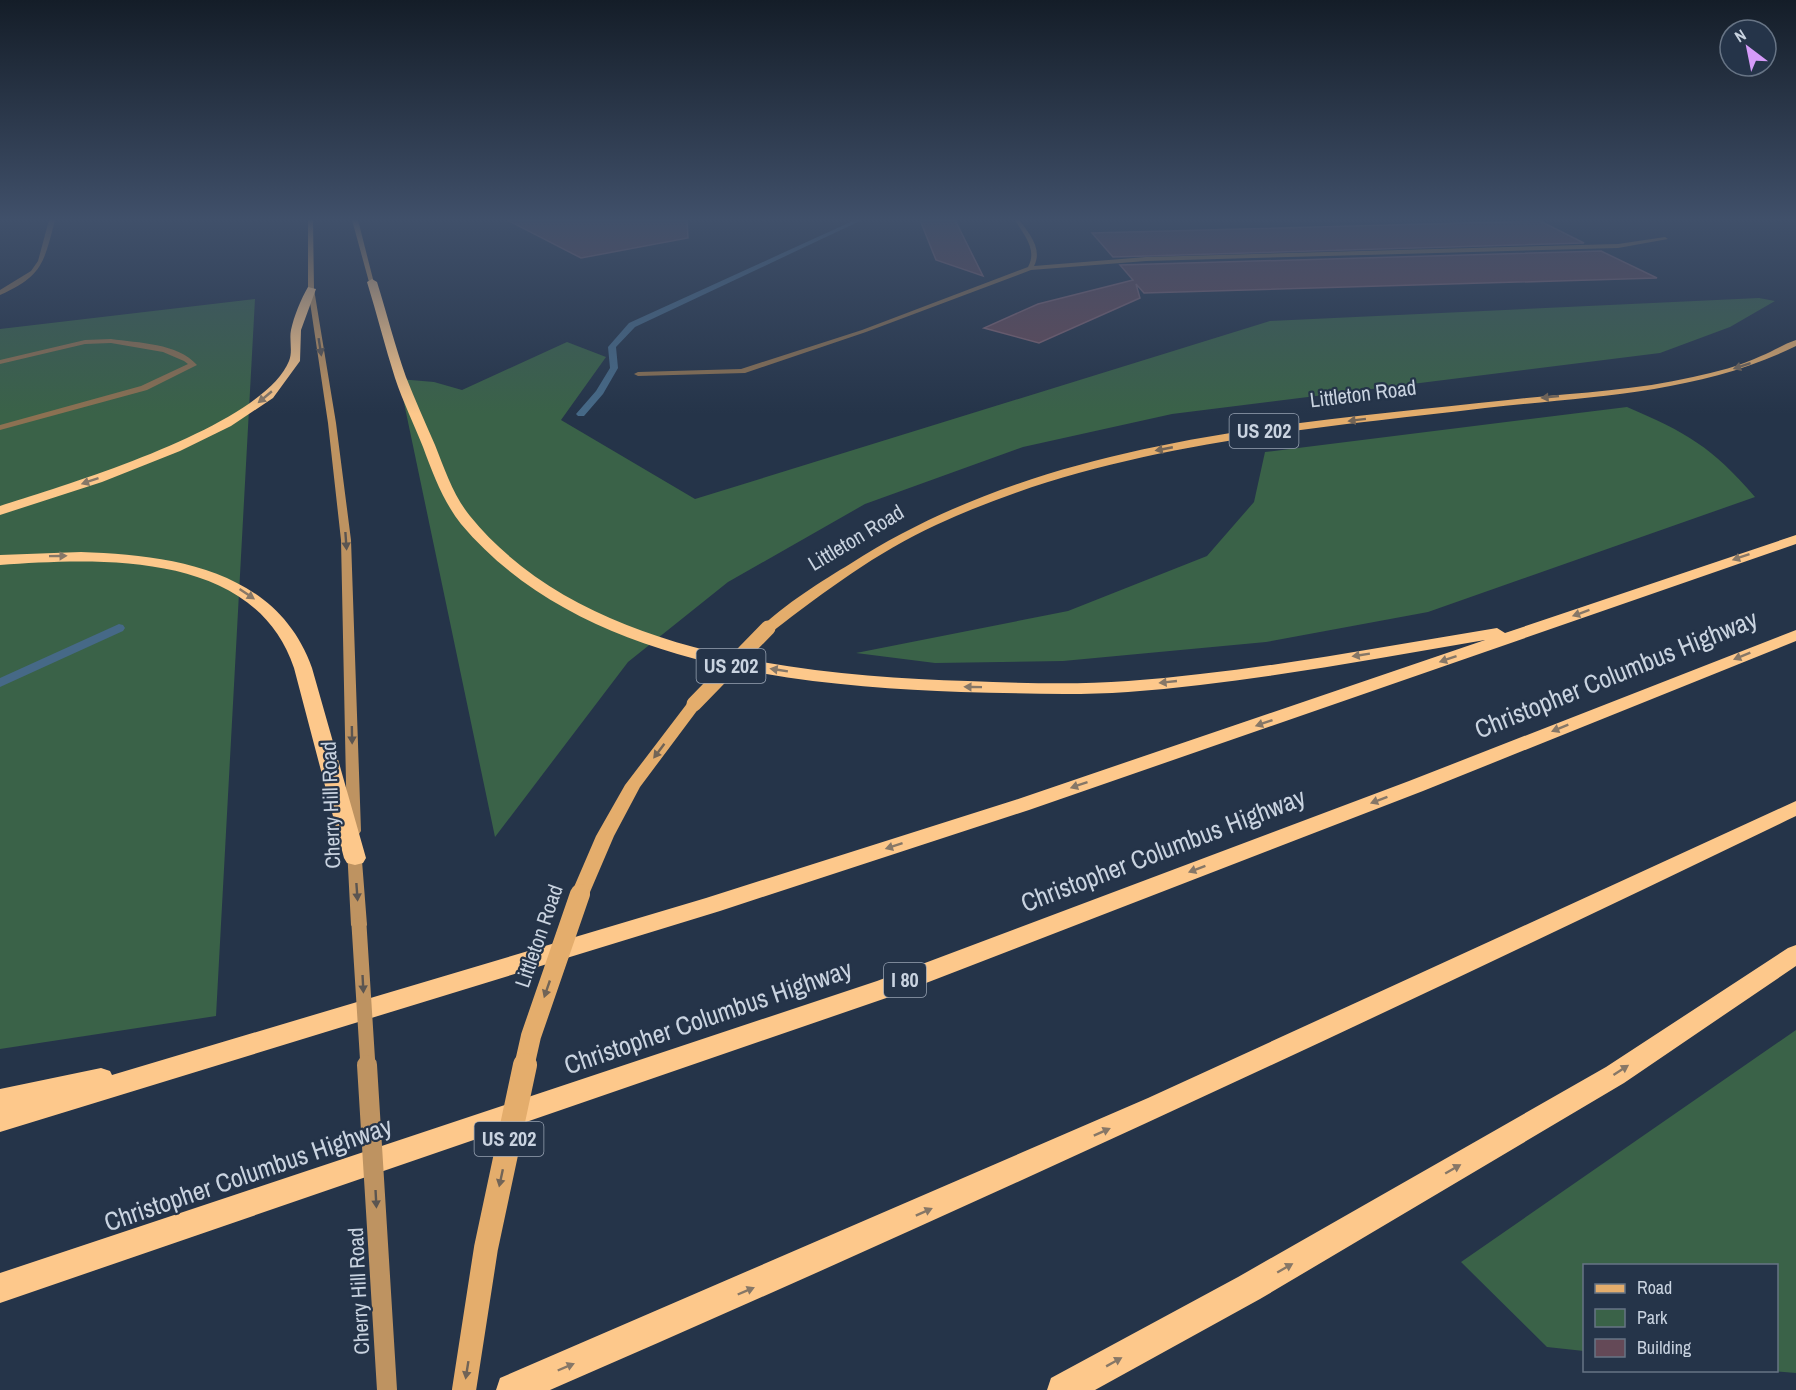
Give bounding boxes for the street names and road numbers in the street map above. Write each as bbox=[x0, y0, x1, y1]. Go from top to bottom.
street label: Littleton Road bbox=[1308, 373, 1418, 414]
road number: US 202 bbox=[1230, 414, 1298, 448]
street label: Littleton Road bbox=[802, 498, 909, 578]
street label: Christopher Columbus Highway bbox=[1469, 601, 1763, 746]
road number: US 202 bbox=[696, 649, 766, 683]
street label: Cherry Hill Road bbox=[314, 741, 347, 869]
street label: Christopher Columbus Highway bbox=[1016, 779, 1310, 920]
street label: Littleton Road bbox=[507, 880, 570, 991]
street label: Christopher Columbus Highway bbox=[559, 951, 857, 1082]
road number: I 80 bbox=[884, 963, 926, 997]
street label: Christopher Columbus Highway bbox=[99, 1108, 397, 1239]
road number: US 202 bbox=[474, 1122, 544, 1156]
street label: Cherry Hill Road bbox=[341, 1227, 376, 1355]

